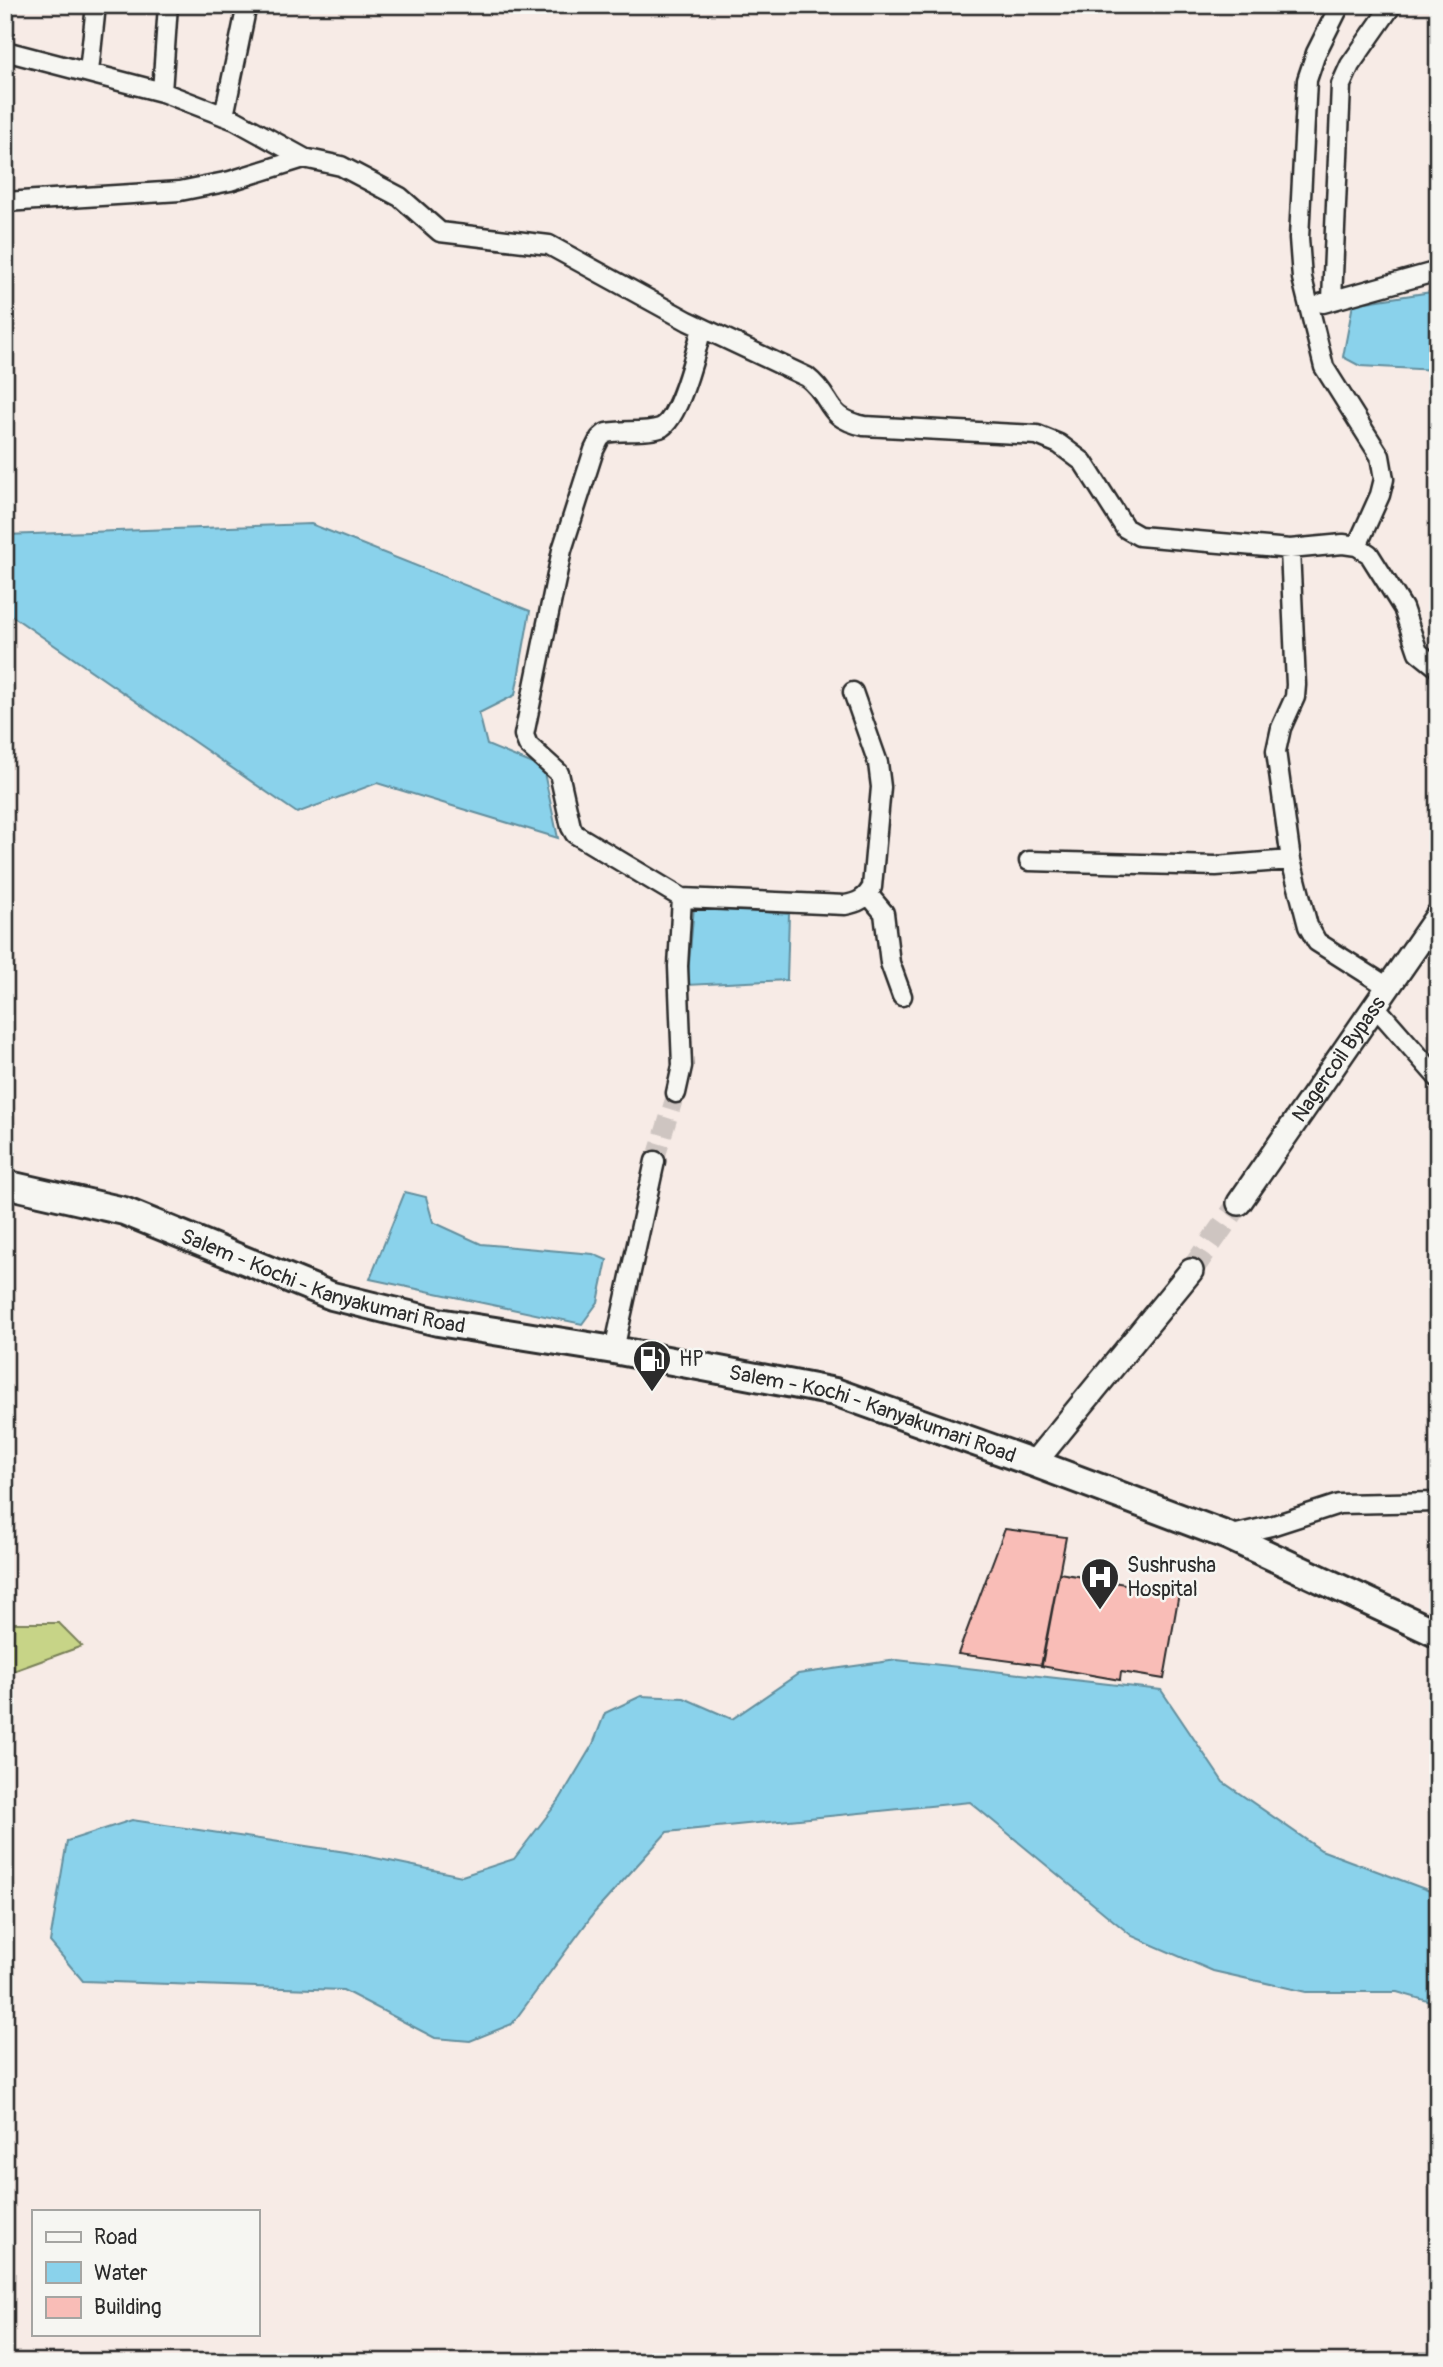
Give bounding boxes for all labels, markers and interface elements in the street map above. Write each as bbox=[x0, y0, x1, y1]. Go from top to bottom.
street label: Nagercoil Bypass bbox=[1286, 990, 1392, 1127]
street label: Salem - Kochi - Kanyakumari Road bbox=[177, 1222, 467, 1340]
fuel station icon: HP bbox=[631, 1338, 673, 1393]
place label: HP bbox=[679, 1346, 704, 1373]
street label: Salem - Kochi - Kanyakumari Road bbox=[727, 1359, 1020, 1469]
place label: Sushrusha Hospital bbox=[1127, 1552, 1216, 1603]
hospital icon: Sushrusha Hospital bbox=[1079, 1556, 1121, 1611]
legend bbox=[32, 2210, 259, 2336]
text: Road bbox=[94, 2224, 138, 2251]
text: Water bbox=[94, 2260, 148, 2287]
text: Building bbox=[94, 2294, 161, 2321]

